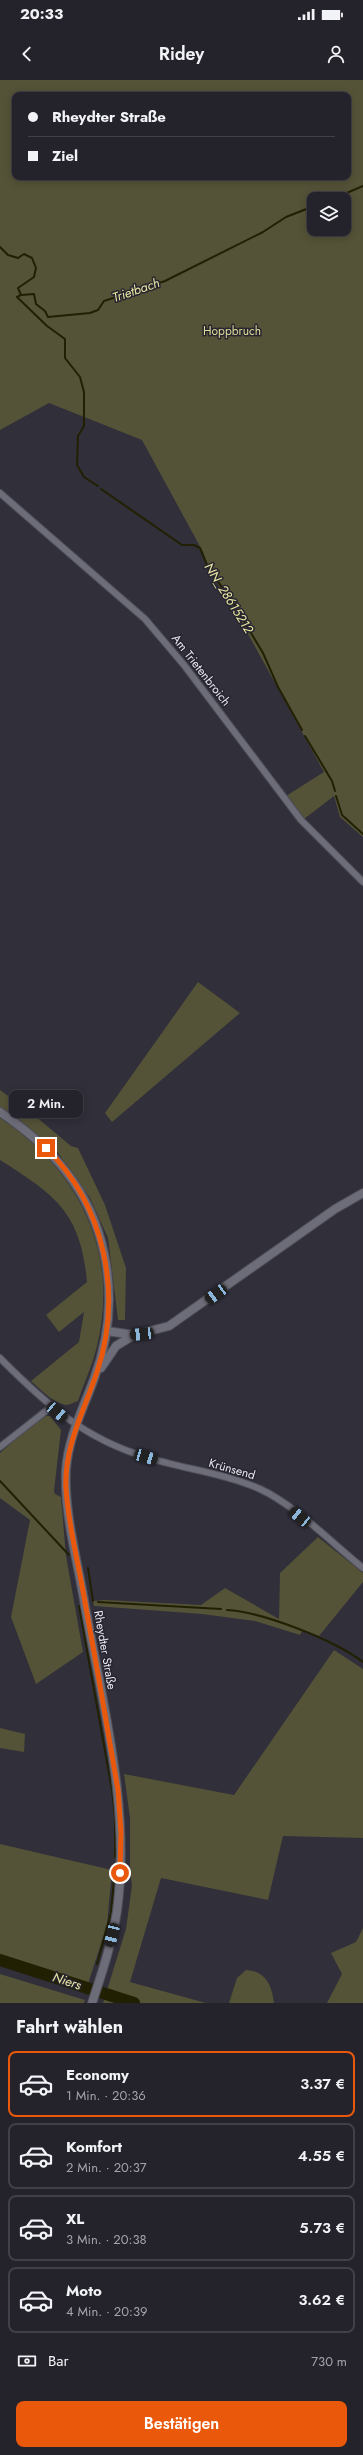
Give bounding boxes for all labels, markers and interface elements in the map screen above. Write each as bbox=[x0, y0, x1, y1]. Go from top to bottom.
text: 20:33 bbox=[20, 3, 63, 25]
text: Ridey bbox=[159, 41, 204, 67]
icon: back bbox=[16, 43, 38, 65]
icon: person bbox=[325, 43, 347, 65]
text: Rheydter Straße bbox=[52, 106, 166, 128]
text: Ziel bbox=[52, 145, 78, 167]
map controls bbox=[307, 192, 351, 236]
button: layers bbox=[307, 192, 351, 236]
water label: Trietbach bbox=[110, 273, 163, 307]
park label: Hoppbruch bbox=[203, 322, 261, 340]
water label: NN_28615212 bbox=[200, 559, 259, 638]
street label: Am Trietenbroich bbox=[167, 630, 235, 710]
callout: 2 Min. bbox=[9, 1090, 83, 1118]
text: 2 Min. bbox=[27, 1094, 65, 1113]
route end bbox=[37, 1139, 55, 1157]
car bbox=[203, 1282, 229, 1306]
car bbox=[129, 1327, 155, 1341]
car bbox=[44, 1400, 70, 1424]
car bbox=[133, 1448, 159, 1466]
street label: Krünsend bbox=[207, 1454, 257, 1484]
car bbox=[287, 1505, 313, 1529]
street label: Rheydter Straße bbox=[89, 1609, 121, 1691]
route start bbox=[111, 1864, 129, 1882]
car bbox=[103, 1922, 121, 1948]
water label: Niers bbox=[50, 1967, 85, 1995]
text: Fahrt wählen bbox=[16, 2014, 123, 2040]
text: Economy bbox=[66, 2064, 129, 2086]
icon: car bbox=[18, 2066, 54, 2102]
text: 3.37 € bbox=[300, 2073, 345, 2095]
text: 1 Min. · 20:36 bbox=[66, 2086, 146, 2105]
text: Komfort bbox=[66, 2136, 122, 2158]
icon: car bbox=[18, 2138, 54, 2174]
text: 4.55 € bbox=[298, 2145, 345, 2167]
text: 2 Min. · 20:37 bbox=[66, 2158, 146, 2177]
text: XL bbox=[66, 2208, 84, 2230]
icon: car bbox=[18, 2210, 54, 2246]
text: 5.73 € bbox=[299, 2217, 345, 2239]
text: 3 Min. · 20:38 bbox=[66, 2230, 147, 2249]
text: Moto bbox=[66, 2280, 102, 2302]
icon: car bbox=[18, 2282, 54, 2318]
text: 3.62 € bbox=[299, 2289, 345, 2311]
text: 4 Min. · 20:39 bbox=[66, 2302, 148, 2321]
icon: cash bbox=[16, 2350, 38, 2372]
text: Bar bbox=[48, 2350, 69, 2372]
text: 730 m bbox=[311, 2352, 347, 2371]
button: Bestätigen bbox=[16, 2401, 347, 2447]

